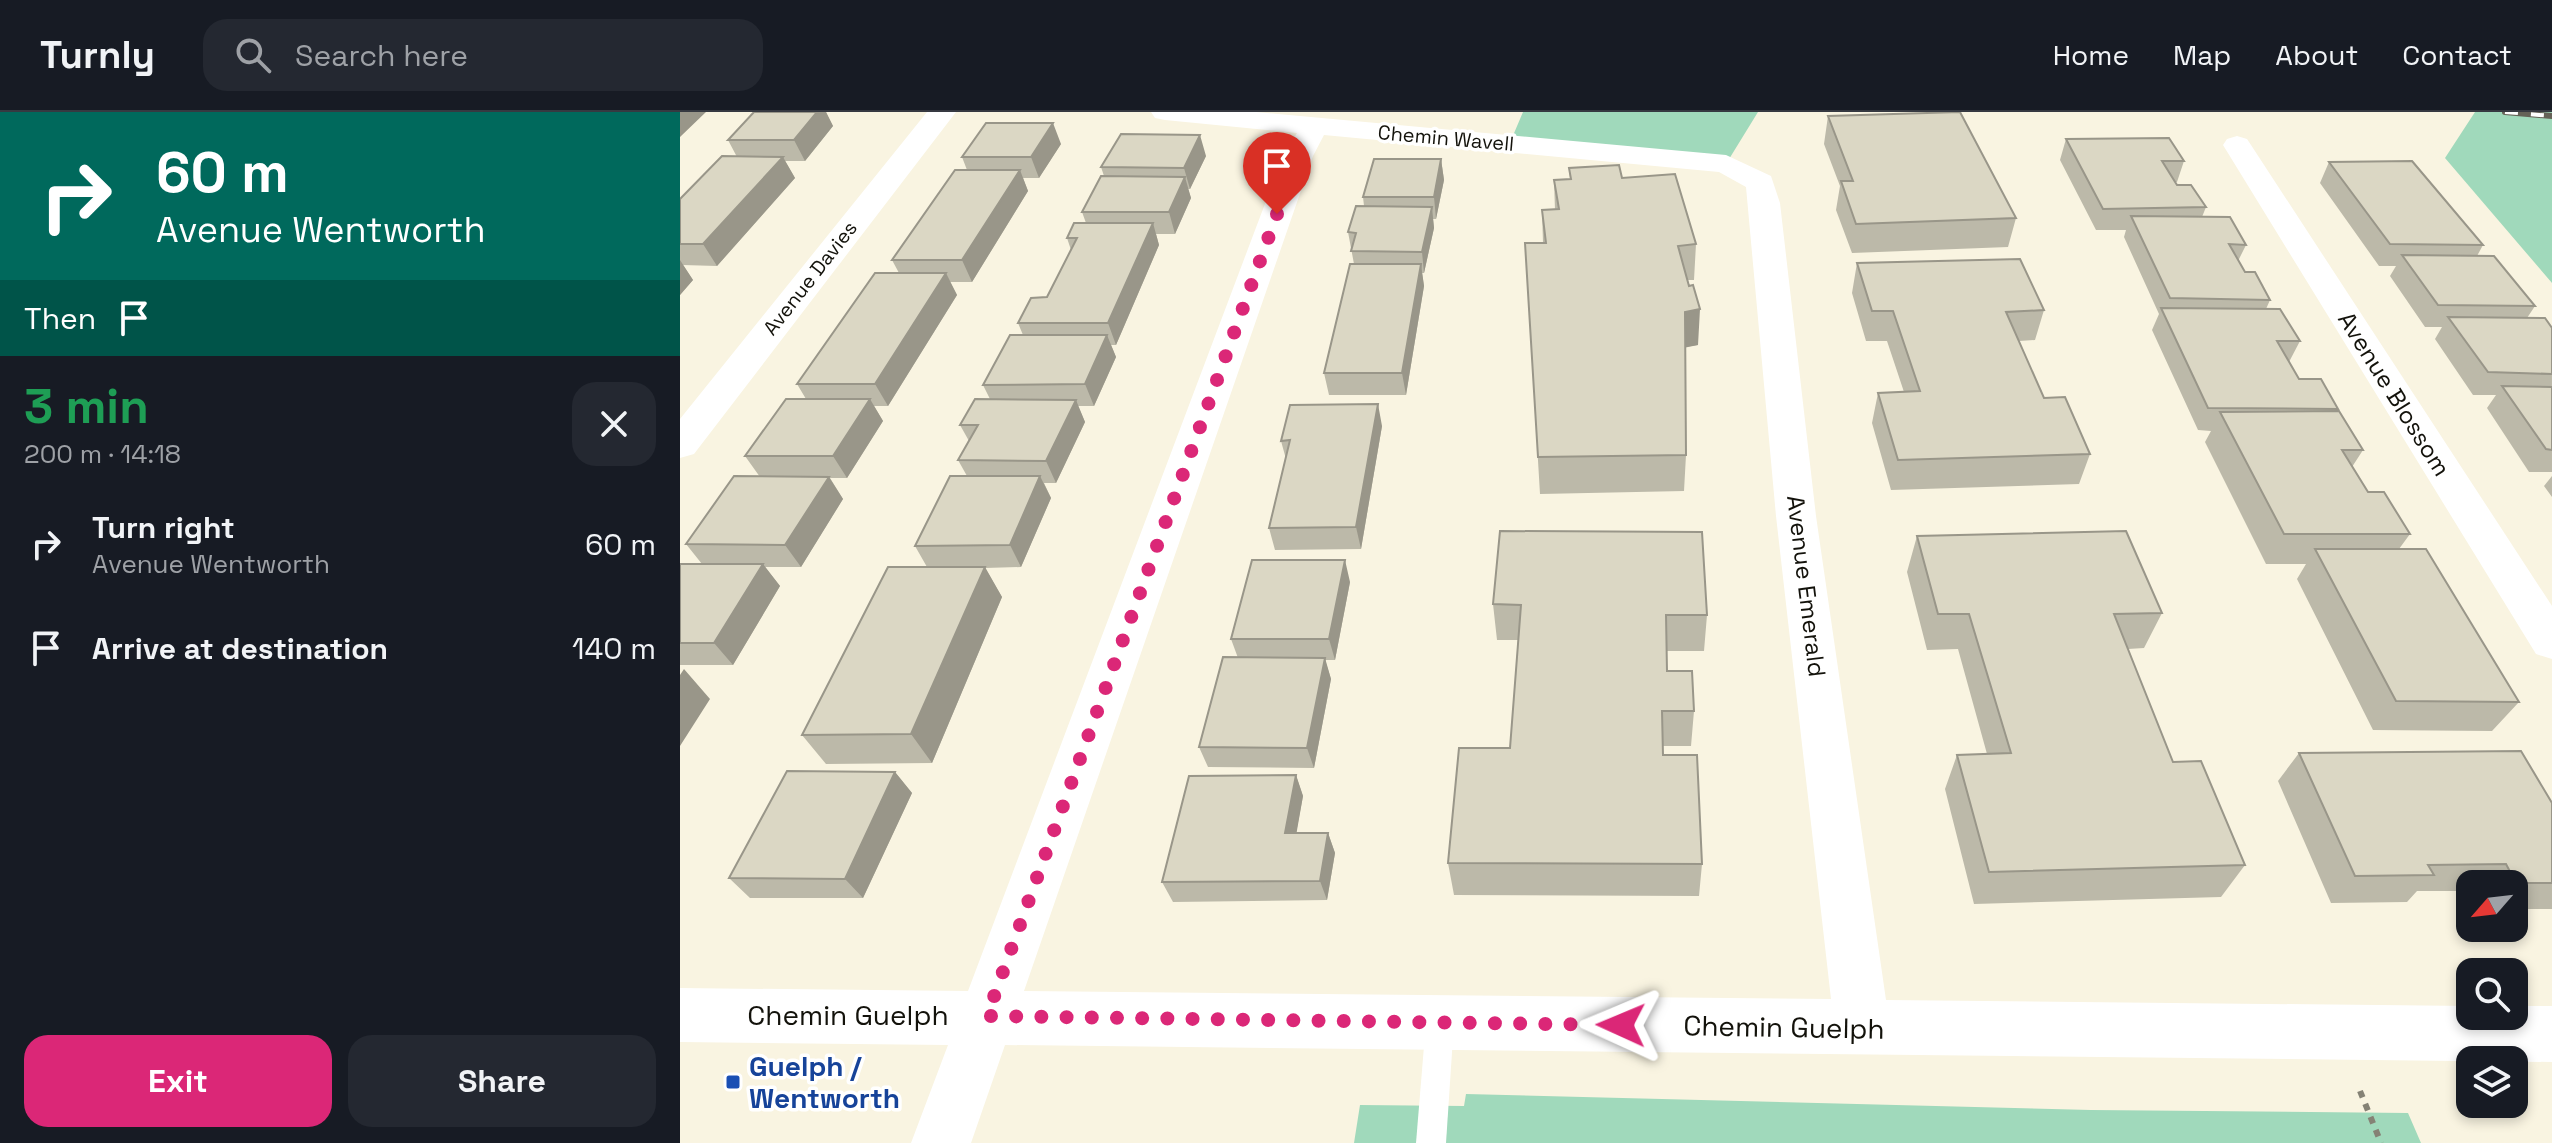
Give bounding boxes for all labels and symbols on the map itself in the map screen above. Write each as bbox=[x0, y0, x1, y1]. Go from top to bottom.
street label: Chemin Wavell bbox=[1377, 119, 1515, 157]
pin bbox=[1243, 132, 1311, 214]
street label: Avenue Davies bbox=[757, 216, 863, 340]
street label: Avenue Blossom bbox=[2331, 306, 2457, 482]
street label: Avenue Emerald bbox=[1780, 493, 1833, 679]
north arrow bbox=[2456, 870, 2528, 942]
position arrow bbox=[1579, 983, 1663, 1067]
street label: Chemin Guelph bbox=[747, 997, 949, 1033]
street label: Chemin Guelph bbox=[1683, 1007, 1885, 1047]
place label: Guelph / Wentworth bbox=[749, 1048, 900, 1116]
marker: Guelph / Wentworth bbox=[724, 1073, 742, 1091]

